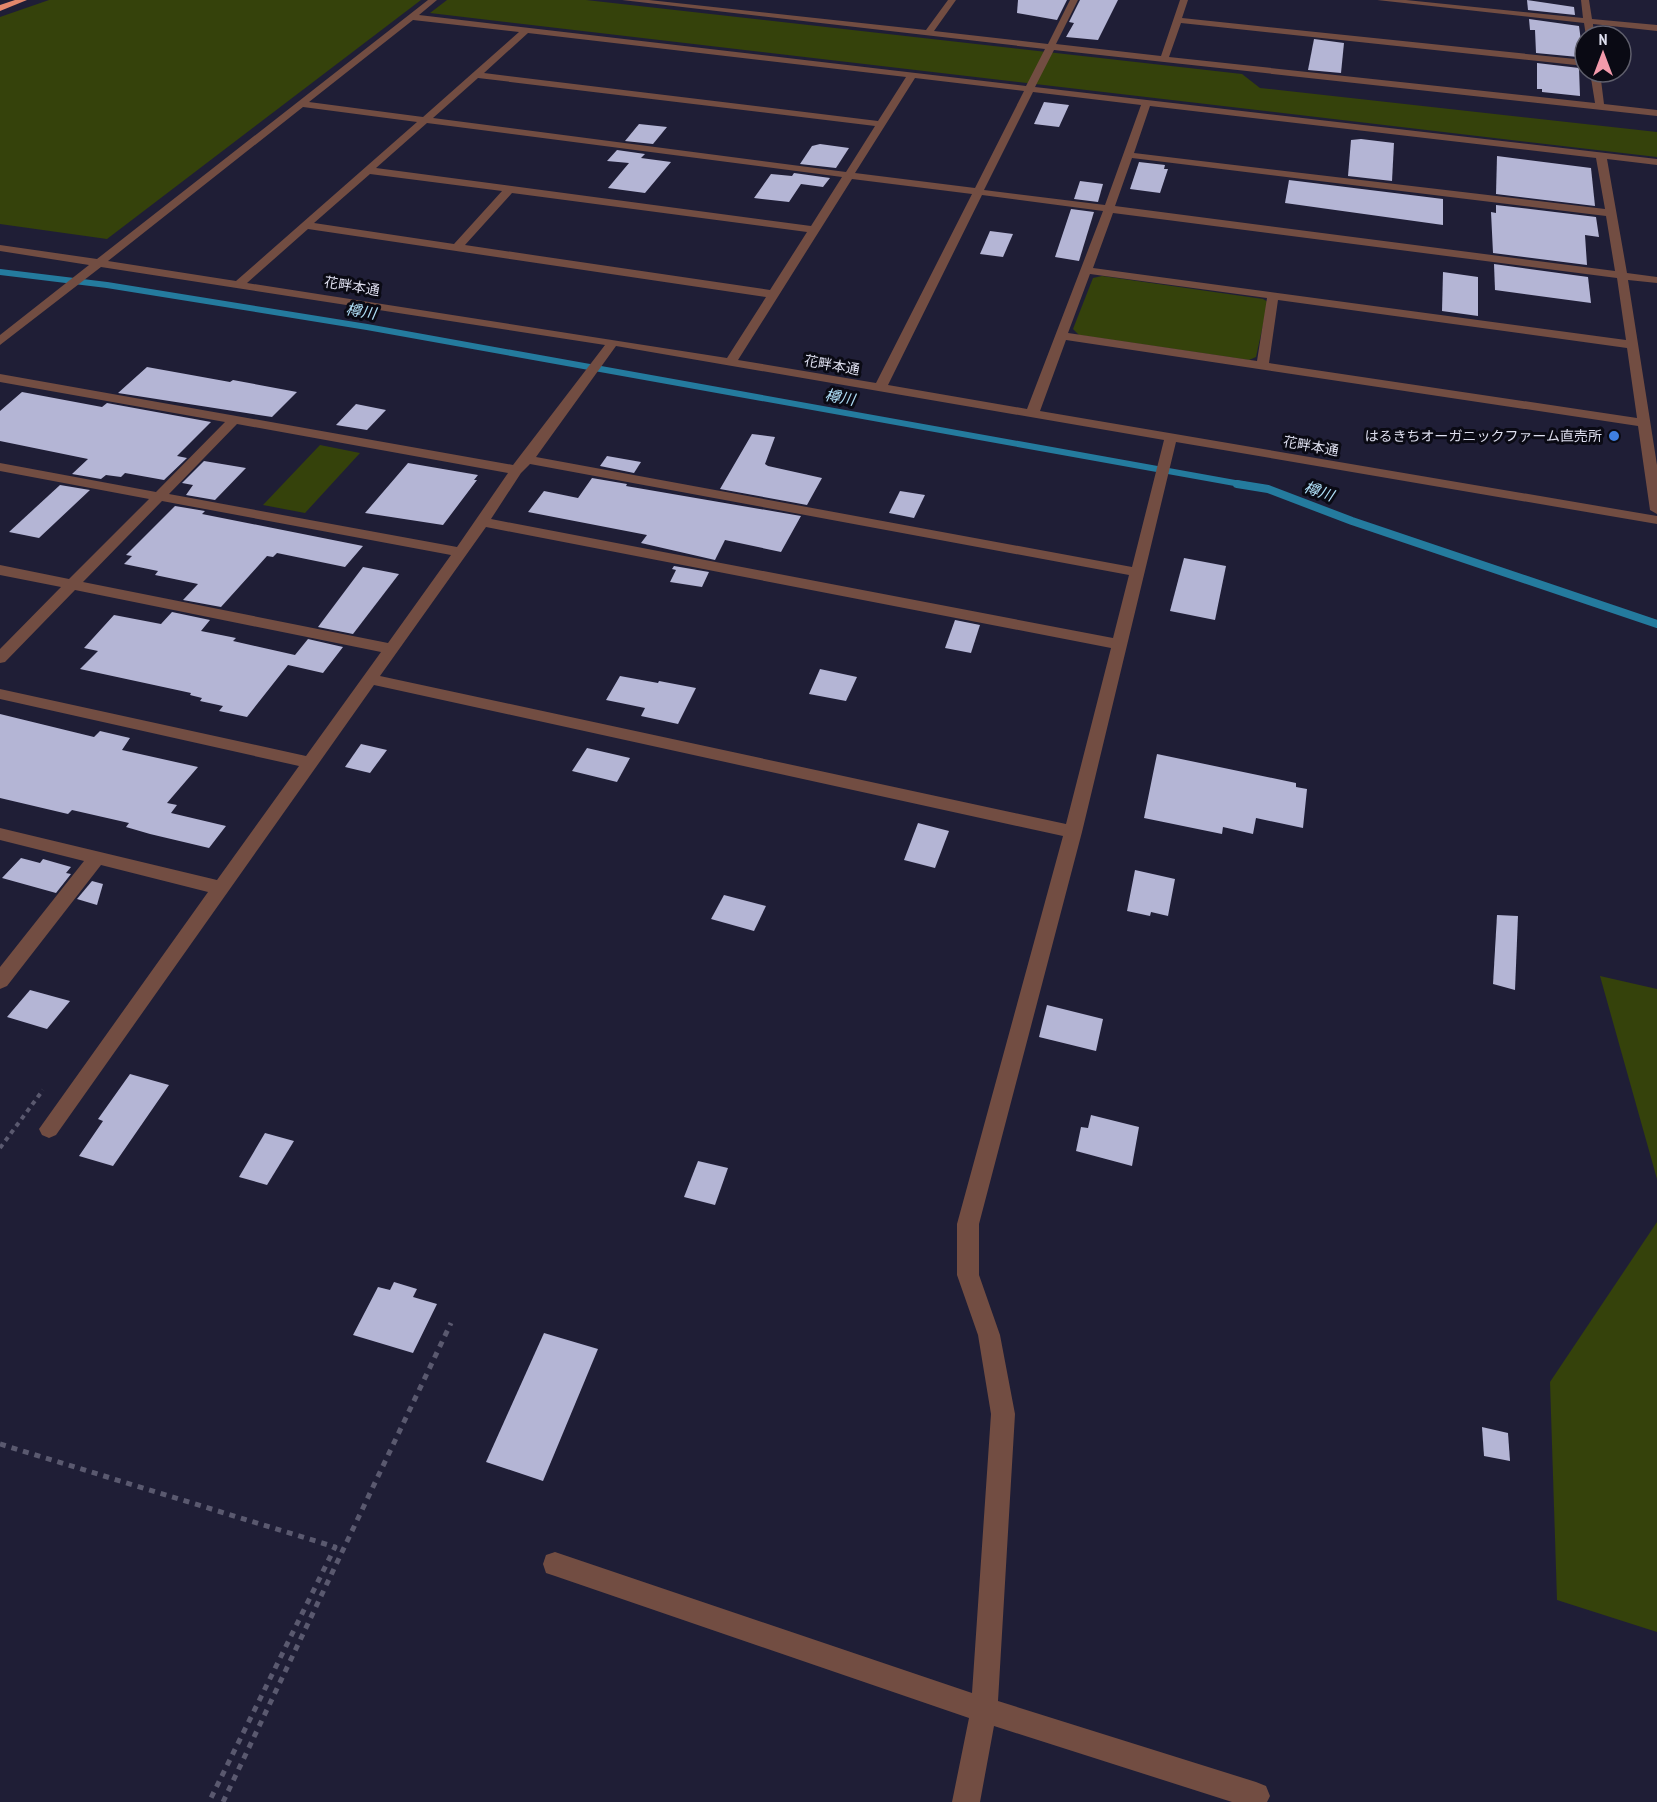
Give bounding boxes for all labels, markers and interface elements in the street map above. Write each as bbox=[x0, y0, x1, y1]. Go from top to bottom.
north arrow bbox=[1573, 24, 1633, 84]
text: N bbox=[1599, 29, 1607, 49]
street label: 花畔本通 bbox=[323, 273, 381, 299]
water label: 樽川 bbox=[345, 299, 379, 323]
street label: 花畔本通 bbox=[803, 351, 861, 379]
water label: 樽川 bbox=[824, 385, 858, 409]
place label: はるきちオーガニックファーム直売所 bbox=[1364, 427, 1602, 445]
marker: はるきちオーガニックファーム直売所 bbox=[1607, 429, 1621, 443]
street label: 花畔本通 bbox=[1282, 432, 1340, 460]
water label: 樽川 bbox=[1302, 477, 1338, 506]

